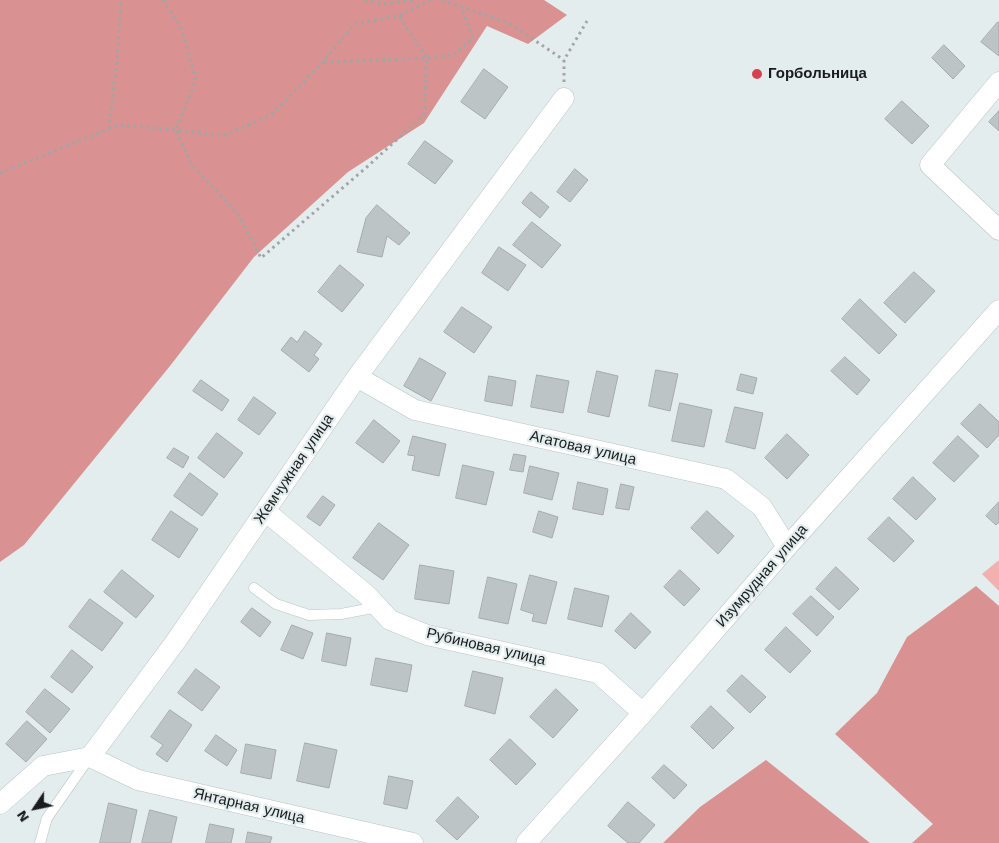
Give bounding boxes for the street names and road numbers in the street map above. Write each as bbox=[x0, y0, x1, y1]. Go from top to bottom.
street label: Жемчужная улица bbox=[250, 411, 338, 527]
street label: Агатовая улица bbox=[528, 427, 638, 469]
street label: Изумрудная улица bbox=[713, 521, 811, 631]
street label: Рубиновая улица bbox=[425, 625, 547, 669]
street label: Янтарная улица bbox=[192, 784, 306, 828]

